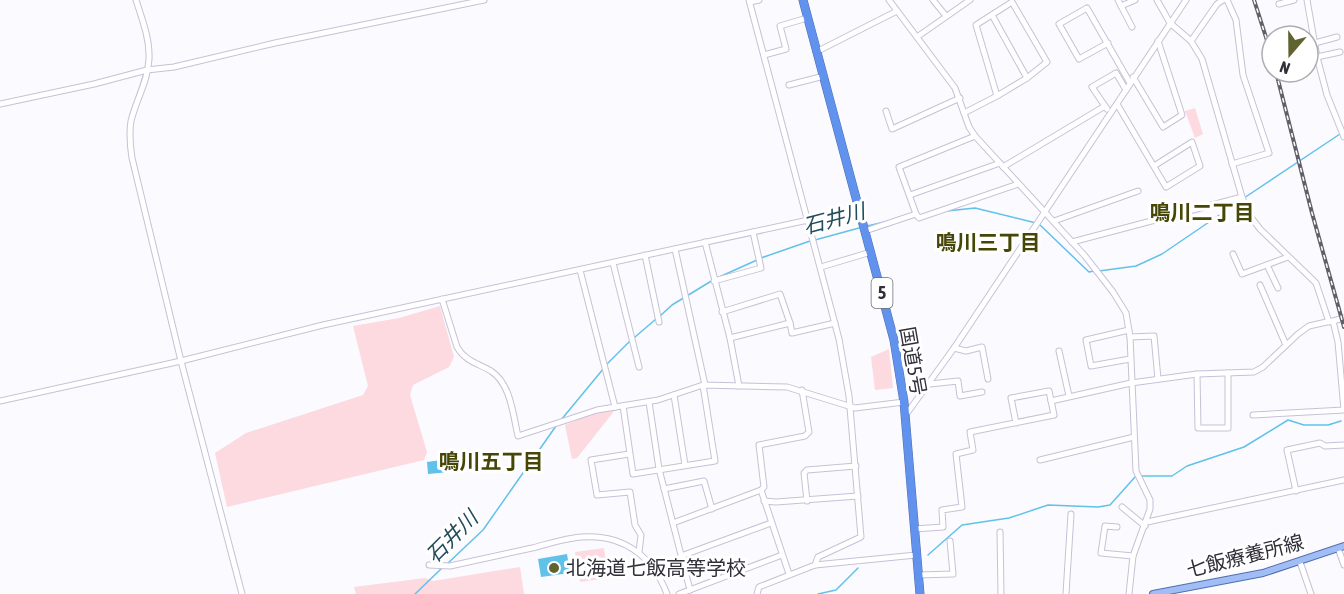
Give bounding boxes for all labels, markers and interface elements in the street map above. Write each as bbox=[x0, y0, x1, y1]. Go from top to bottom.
north arrow bbox=[1260, 24, 1320, 84]
text: N bbox=[1277, 58, 1292, 78]
water label: 石井川 bbox=[800, 198, 869, 238]
district label: 鳴川二丁目 bbox=[1150, 200, 1255, 224]
district label: 鳴川三丁目 bbox=[936, 230, 1041, 254]
road number: 5 bbox=[872, 278, 892, 308]
street label: 国道5号 bbox=[896, 325, 931, 397]
district label: 鳴川五丁目 bbox=[439, 449, 544, 473]
water label: 石井川 bbox=[421, 504, 483, 567]
street label: 七飯療養所線 bbox=[1184, 530, 1306, 581]
place label: 北海道七飯高等学校 bbox=[566, 556, 746, 579]
marker: 北海道七飯高等学校 bbox=[547, 561, 561, 575]

